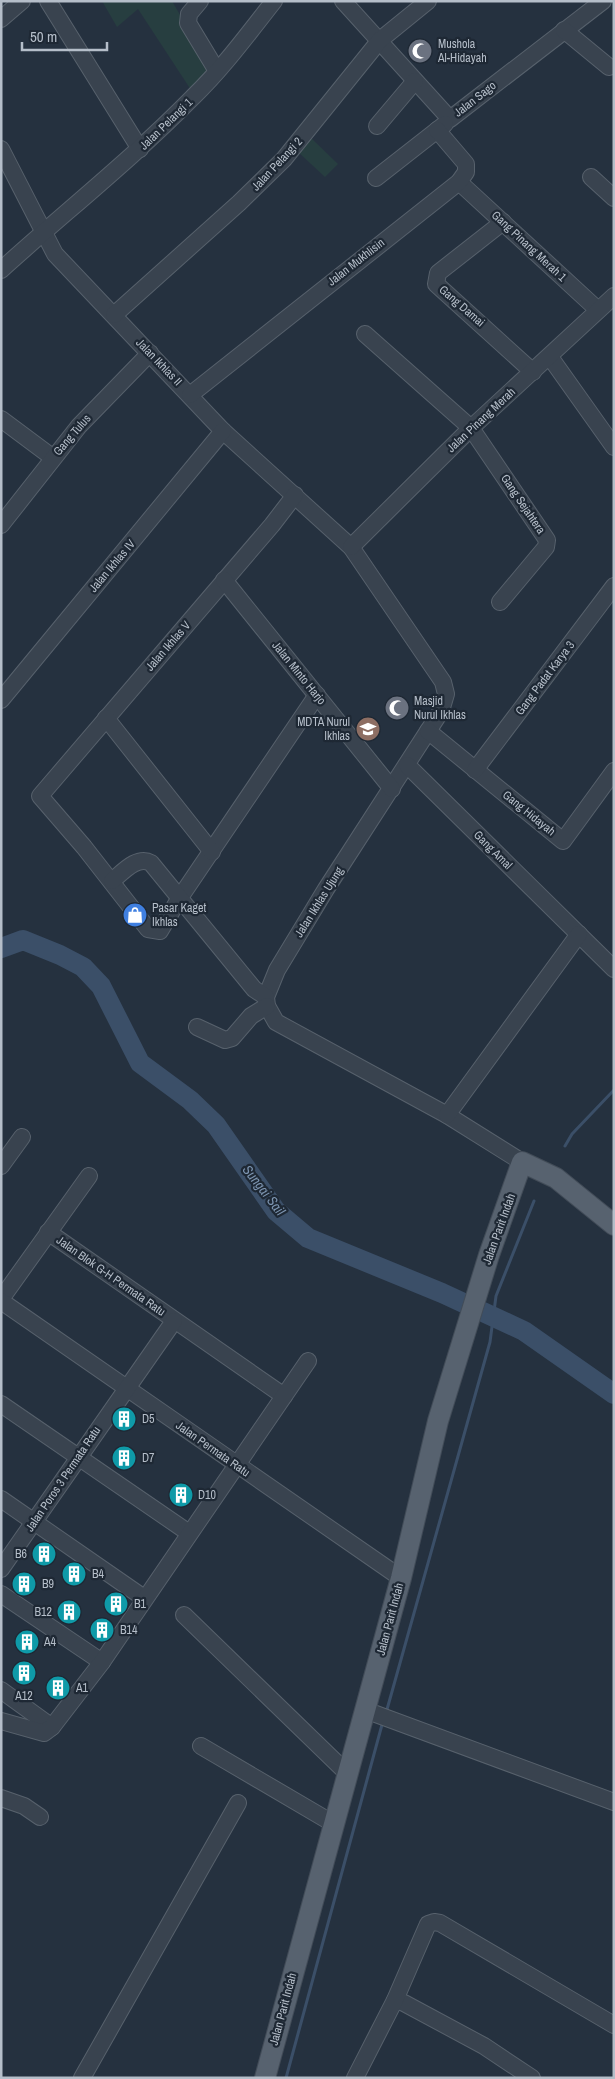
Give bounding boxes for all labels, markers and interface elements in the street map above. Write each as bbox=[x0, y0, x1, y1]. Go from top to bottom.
scale bar bbox=[22, 20, 108, 52]
text: 50 m bbox=[30, 26, 57, 47]
place label: Mushola Al-Hidayah bbox=[437, 36, 487, 66]
mosque icon: Mushola Al-Hidayah bbox=[407, 38, 433, 64]
street label: Jalan Sago bbox=[451, 78, 499, 120]
street label: Jalan Pelangi 1 bbox=[136, 94, 196, 153]
street label: Jalan Pelangi 2 bbox=[248, 134, 306, 194]
street label: Gang Pinang Merah 1 bbox=[488, 207, 570, 285]
street label: Jalan Mukhlisin bbox=[324, 235, 388, 289]
street label: Gang Damai bbox=[436, 282, 488, 330]
street label: Jalan Ikhlas II bbox=[132, 335, 186, 389]
street label: Jalan Pinang Merah bbox=[443, 384, 519, 456]
street label: Gang Tulus bbox=[50, 411, 94, 459]
street label: Gang Sejahtera bbox=[497, 471, 549, 537]
street label: Jalan Ikhlas IV bbox=[85, 536, 139, 596]
street label: Jalan Ikhlas V bbox=[142, 617, 194, 674]
street label: Jalan Minto Harjo bbox=[269, 638, 329, 708]
street label: Gang Padat Karya 3 bbox=[512, 638, 578, 718]
place label: Masjid Nurul Ikhlas bbox=[414, 693, 466, 723]
mosque icon: Masjid Nurul Ikhlas bbox=[384, 695, 410, 721]
place label: MDTA Nurul Ikhlas bbox=[297, 714, 350, 744]
school or university icon: MDTA Nurul Ikhlas bbox=[355, 716, 381, 742]
street label: Gang Hidayah bbox=[499, 787, 559, 839]
street label: Gang Amal bbox=[470, 827, 516, 873]
street label: Jalan Ikhlas Ujung bbox=[291, 863, 347, 940]
place label: Pasar Kaget Ikhlas bbox=[152, 900, 206, 930]
shop icon: Pasar Kaget Ikhlas bbox=[122, 902, 148, 928]
water label: Sungai Sail bbox=[239, 1161, 290, 1219]
street label: Jalan Parit Indah bbox=[479, 1191, 519, 1267]
street label: Jalan Blok G-H Permata Ratu bbox=[53, 1232, 169, 1320]
building icon: D5 bbox=[111, 1406, 137, 1432]
place label: D5 bbox=[142, 1411, 155, 1427]
street label: Jalan Permata Ratu bbox=[173, 1418, 253, 1480]
street label: Jalan Poros 3 Permata Ratu bbox=[22, 1423, 104, 1535]
building icon: D7 bbox=[111, 1445, 137, 1471]
place label: D7 bbox=[142, 1450, 155, 1466]
building icon: D10 bbox=[168, 1482, 194, 1508]
place label: D10 bbox=[198, 1487, 216, 1503]
building icon: B6 bbox=[31, 1541, 57, 1567]
place label: B6 bbox=[15, 1546, 27, 1562]
building icon: B4 bbox=[61, 1561, 87, 1587]
place label: B4 bbox=[92, 1566, 105, 1582]
building icon: B9 bbox=[11, 1571, 37, 1597]
place label: B9 bbox=[42, 1576, 54, 1592]
street label: Jalan Parit Indah bbox=[373, 1581, 407, 1657]
building icon: B1 bbox=[103, 1591, 129, 1617]
place label: B1 bbox=[134, 1596, 147, 1612]
building icon: B12 bbox=[56, 1599, 82, 1625]
place label: B12 bbox=[34, 1604, 52, 1620]
building icon: B14 bbox=[89, 1617, 115, 1643]
place label: B14 bbox=[120, 1622, 138, 1638]
building icon: A4 bbox=[14, 1629, 40, 1655]
place label: A4 bbox=[43, 1634, 57, 1650]
building icon: A12 bbox=[11, 1660, 37, 1686]
building icon: A1 bbox=[45, 1675, 71, 1701]
place label: A1 bbox=[75, 1680, 89, 1696]
place label: A12 bbox=[14, 1688, 33, 1704]
street label: Jalan Parit Indah bbox=[266, 1971, 300, 2047]

